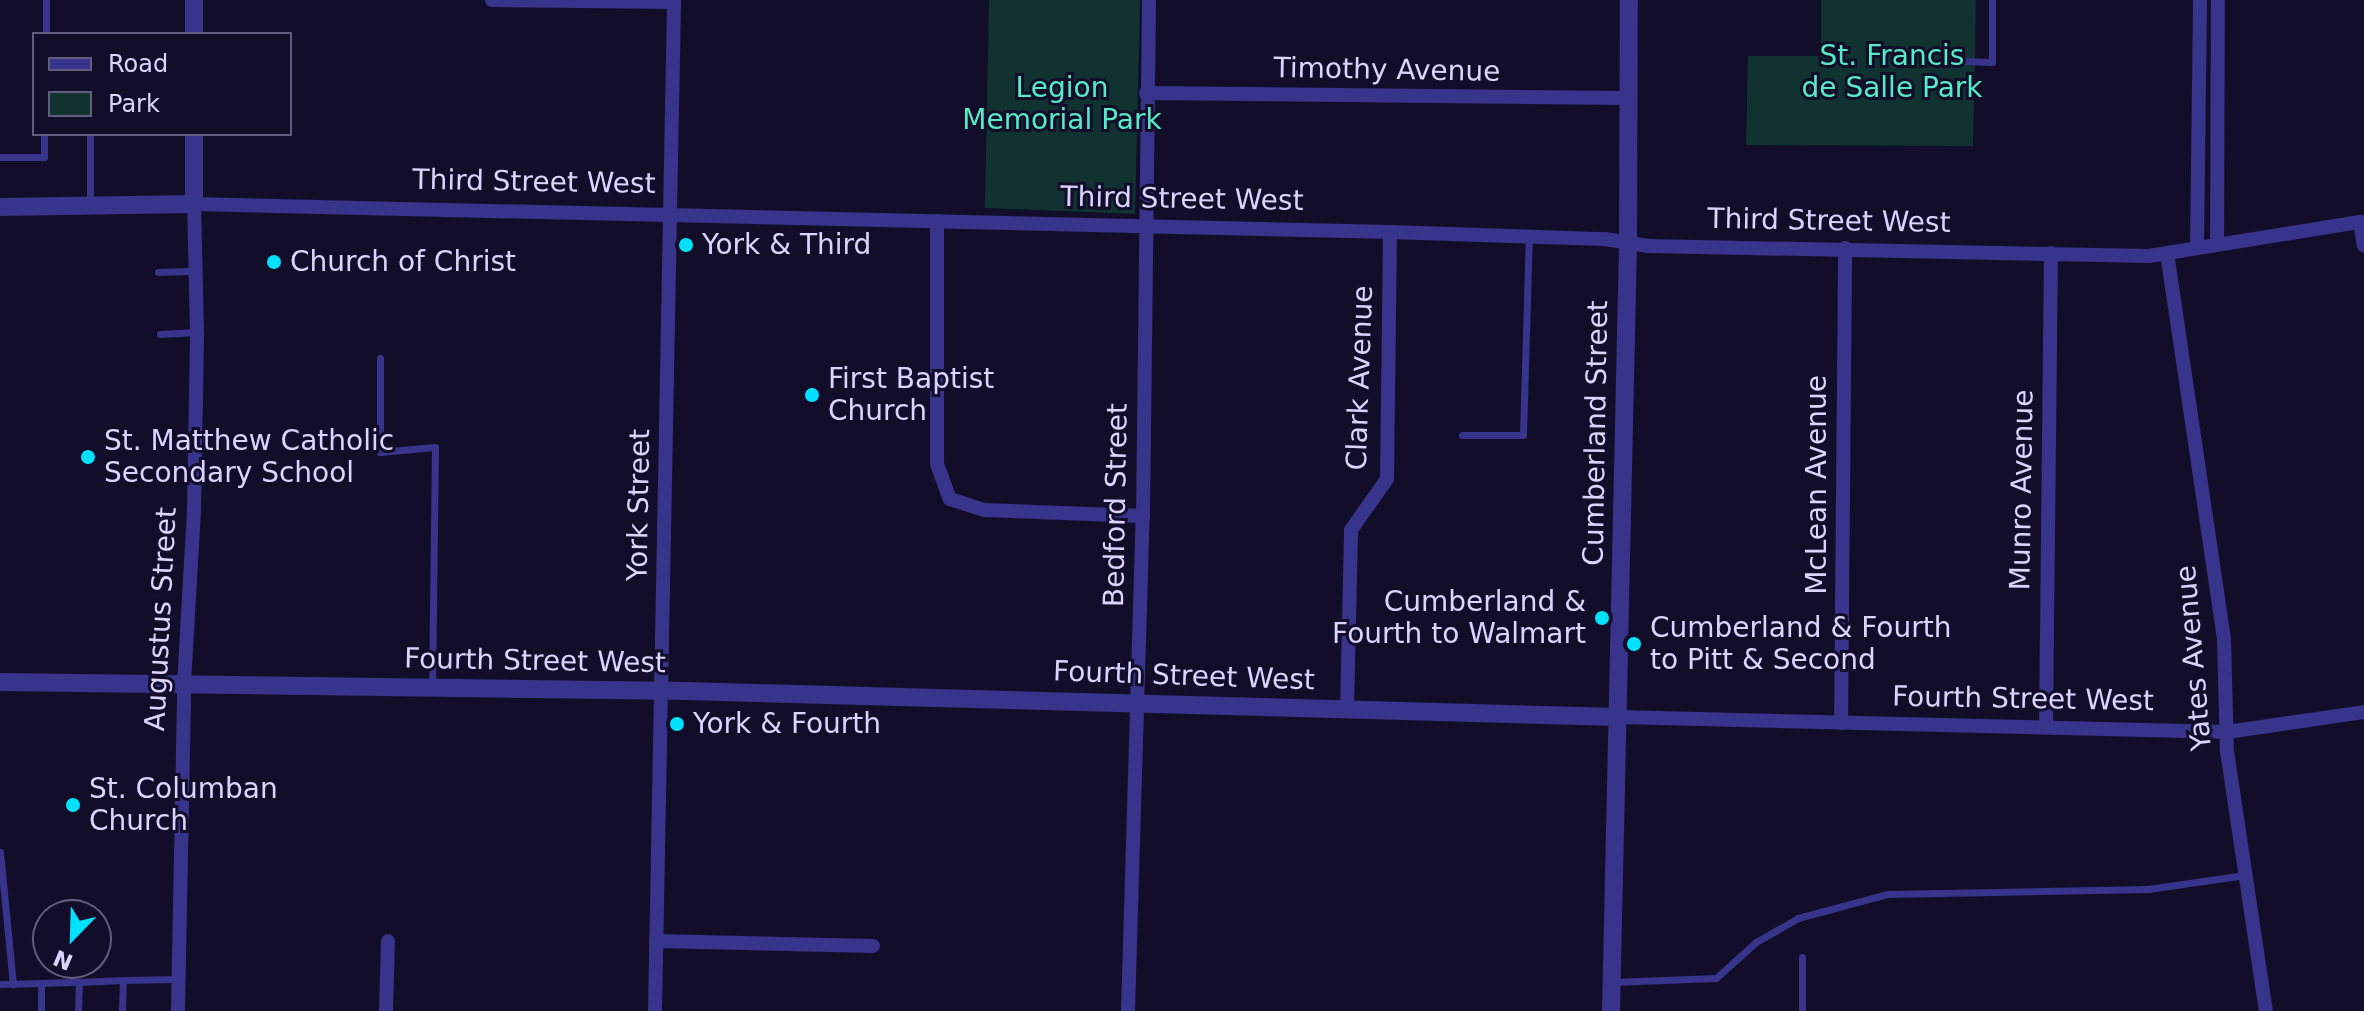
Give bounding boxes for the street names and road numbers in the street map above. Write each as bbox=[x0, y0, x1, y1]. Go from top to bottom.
street label: Timothy Avenue bbox=[1273, 51, 1501, 89]
street label: Third Street West bbox=[412, 163, 656, 201]
street label: Third Street West bbox=[1060, 180, 1304, 218]
street label: Third Street West bbox=[1707, 202, 1951, 240]
street label: Clark Avenue bbox=[1340, 285, 1380, 471]
street label: Cumberland Street bbox=[1577, 300, 1615, 566]
street label: McLean Avenue bbox=[1800, 375, 1834, 595]
street label: Munro Avenue bbox=[2003, 389, 2041, 591]
street label: Bedford Street bbox=[1097, 403, 1135, 607]
street label: York Street bbox=[621, 429, 657, 581]
street label: Augustus Street bbox=[138, 506, 184, 732]
street label: Yates Avenue bbox=[2169, 564, 2219, 752]
street label: Fourth Street West bbox=[404, 642, 666, 680]
street label: Fourth Street West bbox=[1053, 655, 1315, 697]
street label: Fourth Street West bbox=[1892, 680, 2154, 718]

